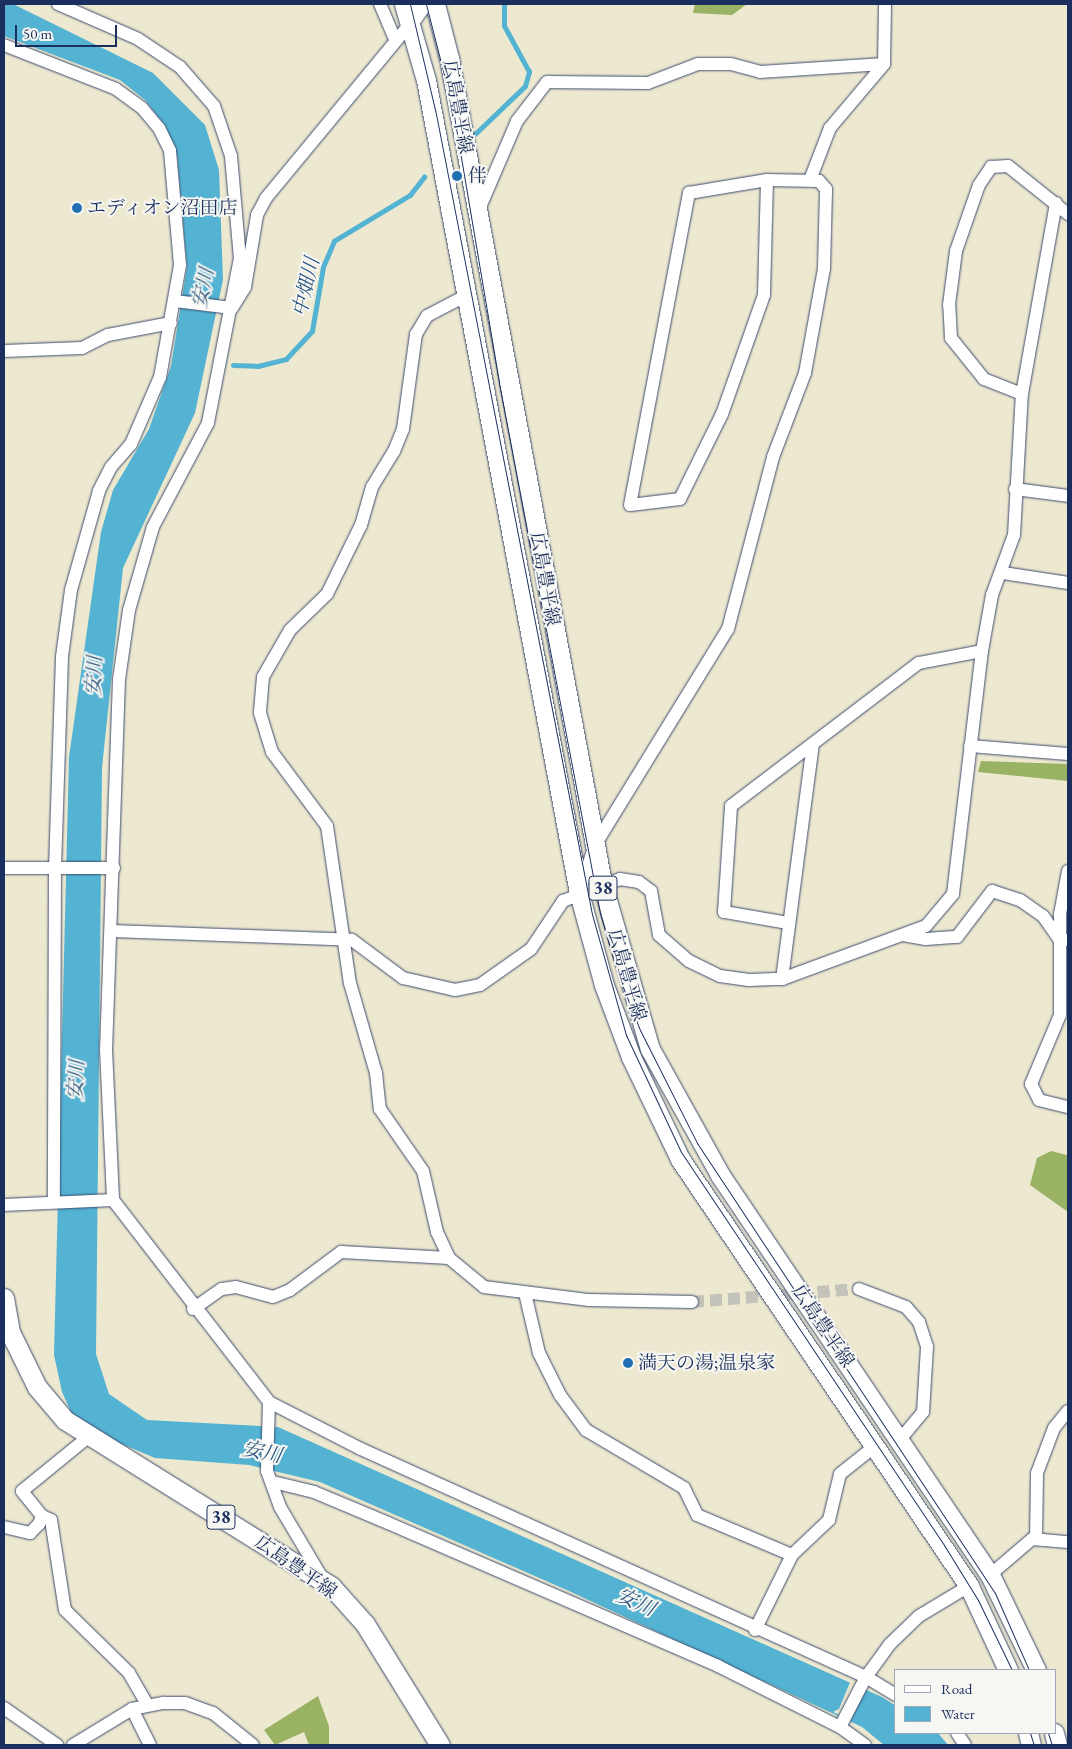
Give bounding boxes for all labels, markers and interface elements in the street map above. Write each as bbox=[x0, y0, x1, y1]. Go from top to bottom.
scale bar bbox=[18, 15, 120, 47]
text: 50 m bbox=[23, 24, 52, 43]
street label: 広島豊平線 bbox=[439, 58, 477, 156]
place label: 伴 bbox=[468, 165, 487, 187]
marker: 伴 bbox=[450, 169, 464, 183]
place label: エディオン沼田店 bbox=[87, 197, 239, 219]
marker: エディオン沼田店 bbox=[71, 202, 83, 214]
water label: 中畑川 bbox=[288, 255, 324, 319]
water label: 安川 bbox=[187, 266, 219, 310]
street label: 広島豊平線 bbox=[526, 530, 564, 628]
water label: 安川 bbox=[81, 655, 107, 697]
road number: 38 bbox=[588, 872, 618, 904]
street label: 広島豊平線 bbox=[603, 926, 651, 1024]
water label: 安川 bbox=[63, 1059, 89, 1101]
street label: 広島豊平線 bbox=[787, 1280, 859, 1372]
place label: 満天の湯;温泉家 bbox=[638, 1352, 775, 1374]
marker: 満天の湯;温泉家 bbox=[622, 1357, 634, 1369]
water label: 安川 bbox=[240, 1436, 284, 1468]
road number: 38 bbox=[206, 1501, 236, 1532]
street label: 広島豊平線 bbox=[251, 1530, 341, 1604]
water label: 安川 bbox=[613, 1583, 659, 1621]
legend bbox=[894, 1669, 1057, 1734]
text: Road bbox=[941, 1679, 972, 1698]
text: Water bbox=[941, 1704, 975, 1723]

